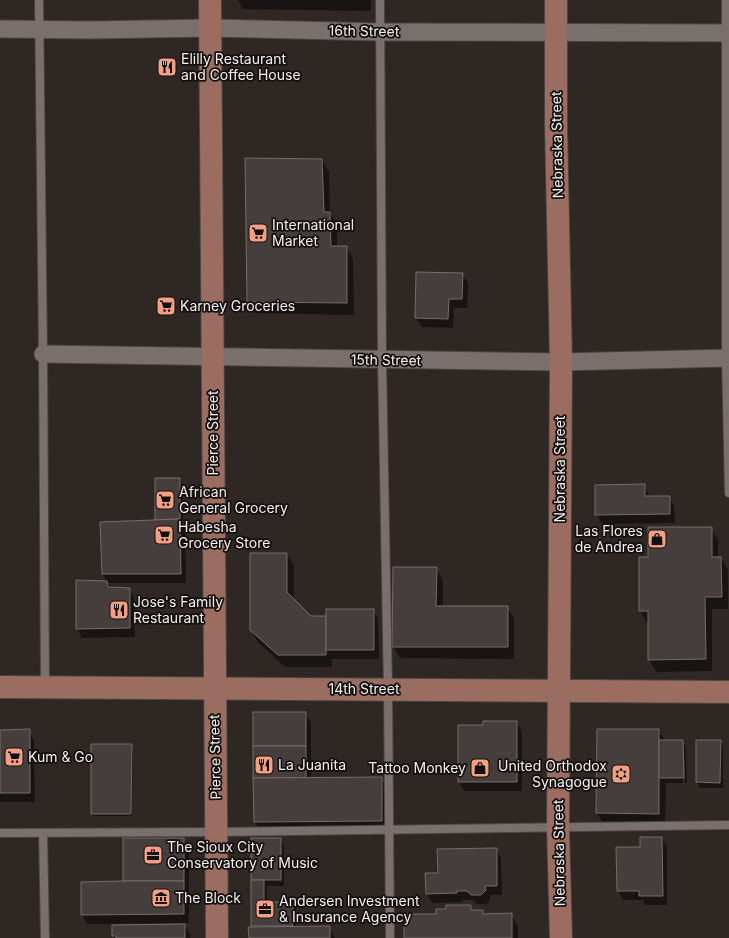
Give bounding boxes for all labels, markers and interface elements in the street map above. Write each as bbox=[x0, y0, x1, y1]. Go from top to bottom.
street label: 16th Street bbox=[329, 21, 400, 40]
place label: Elilly Restaurant and Coffee House bbox=[181, 50, 301, 83]
restaurant icon: Elilly Restaurant and Coffee House bbox=[156, 56, 178, 78]
street label: Nebraska Street bbox=[547, 91, 566, 199]
place label: International Market bbox=[272, 216, 354, 249]
supermarket icon: International Market bbox=[247, 222, 269, 244]
supermarket icon: Karney Groceries bbox=[155, 295, 177, 317]
place label: Karney Groceries bbox=[180, 297, 295, 314]
street label: 15th Street bbox=[351, 350, 422, 369]
street label: Pierce Street bbox=[204, 390, 221, 476]
street label: Nebraska Street bbox=[551, 415, 568, 522]
place label: African General Grocery bbox=[179, 483, 288, 516]
supermarket icon: African General Grocery bbox=[154, 489, 176, 511]
place label: Habesha Grocery Store bbox=[178, 518, 270, 551]
place label: Las Flores de Andrea bbox=[575, 522, 643, 555]
supermarket icon: Habesha Grocery Store bbox=[153, 524, 175, 546]
shop icon: Las Flores de Andrea bbox=[646, 528, 668, 550]
place label: Jose's Family Restaurant bbox=[133, 593, 223, 626]
restaurant icon: Jose's Family Restaurant bbox=[108, 599, 130, 621]
street label: 14th Street bbox=[328, 680, 400, 697]
street label: Pierce Street bbox=[205, 714, 224, 800]
supermarket icon: Kum & Go bbox=[3, 746, 25, 768]
place label: Kum & Go bbox=[28, 748, 93, 765]
restaurant icon: La Juanita bbox=[253, 754, 275, 776]
place label: La Juanita bbox=[278, 756, 346, 773]
shop icon: Tattoo Monkey bbox=[469, 757, 491, 779]
place label: United Orthodox Synagogue bbox=[498, 757, 607, 790]
place label: Tattoo Monkey bbox=[368, 759, 466, 776]
synagogue icon: United Orthodox Synagogue bbox=[610, 763, 632, 785]
street label: Nebraska Street bbox=[549, 799, 568, 907]
place label: The Sioux City Conservatory of Music bbox=[167, 838, 318, 871]
office icon: The Sioux City Conservatory of Music bbox=[142, 844, 164, 866]
museum icon: The Block bbox=[150, 887, 172, 909]
place label: The Block bbox=[175, 889, 241, 906]
place label: Andersen Investment & Insurance Agency bbox=[279, 892, 420, 925]
office icon: Andersen Investment & Insurance Agency bbox=[254, 898, 276, 920]

